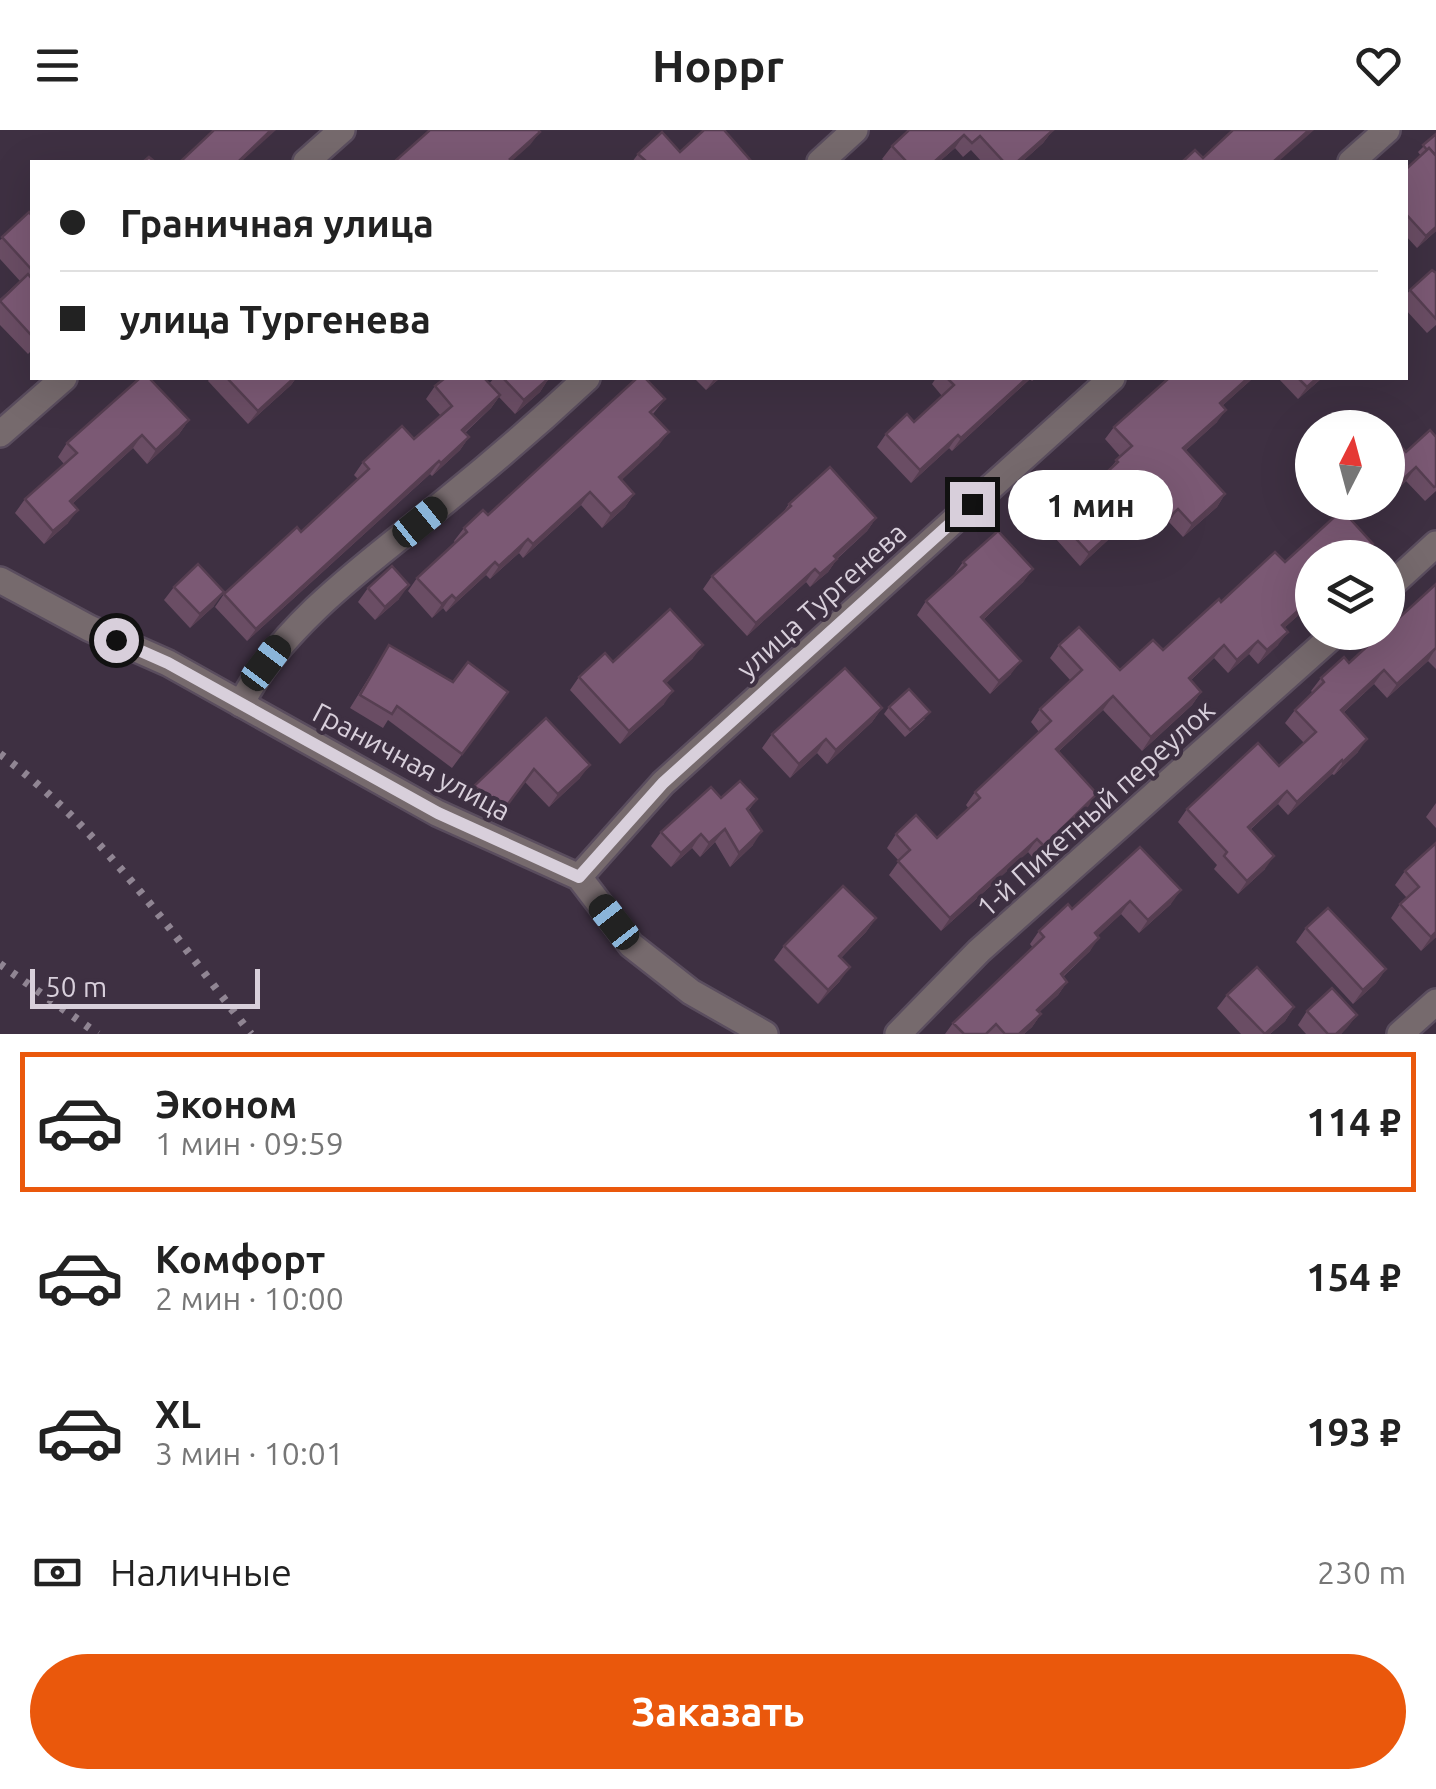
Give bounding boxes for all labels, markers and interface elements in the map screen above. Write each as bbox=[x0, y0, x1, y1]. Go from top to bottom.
icon: menu bbox=[30, 38, 85, 93]
icon: heart bbox=[1351, 38, 1406, 93]
text: Hoppr bbox=[652, 40, 784, 91]
text: Граничная улица bbox=[120, 202, 434, 244]
text: улица Тургенева bbox=[120, 298, 431, 340]
north arrow bbox=[1295, 410, 1405, 520]
map controls bbox=[1295, 410, 1405, 650]
callout: 1 мин bbox=[1007, 469, 1172, 539]
route end bbox=[950, 482, 995, 527]
text: 1 мин bbox=[1046, 487, 1135, 523]
car bbox=[387, 491, 453, 553]
street label: улица Тургенева bbox=[730, 516, 912, 684]
button: layers bbox=[1295, 540, 1405, 650]
route start bbox=[94, 618, 139, 663]
car bbox=[236, 630, 296, 696]
street label: 1-й Пикетный переулок bbox=[970, 693, 1220, 923]
street label: Граничная улица bbox=[308, 696, 516, 826]
car bbox=[584, 889, 644, 955]
scale bar bbox=[30, 964, 260, 1008]
text: 50 m bbox=[45, 971, 107, 1002]
icon: car bbox=[35, 1077, 125, 1167]
text: Эконом bbox=[155, 1083, 297, 1125]
text: 114 ₽ bbox=[1306, 1101, 1401, 1143]
text: 1 мин · 09:59 bbox=[155, 1125, 344, 1161]
icon: car bbox=[35, 1232, 125, 1322]
text: Комфорт bbox=[155, 1238, 325, 1280]
text: 154 ₽ bbox=[1306, 1256, 1401, 1298]
text: 2 мин · 10:00 bbox=[155, 1280, 344, 1316]
icon: car bbox=[35, 1387, 125, 1477]
text: XL bbox=[155, 1393, 201, 1435]
text: 193 ₽ bbox=[1306, 1411, 1401, 1453]
text: 3 мин · 10:01 bbox=[155, 1435, 344, 1471]
icon: cash bbox=[30, 1545, 85, 1600]
text: Наличные bbox=[110, 1551, 292, 1593]
text: 230 m bbox=[1317, 1554, 1406, 1590]
button: Заказать bbox=[30, 1654, 1406, 1769]

